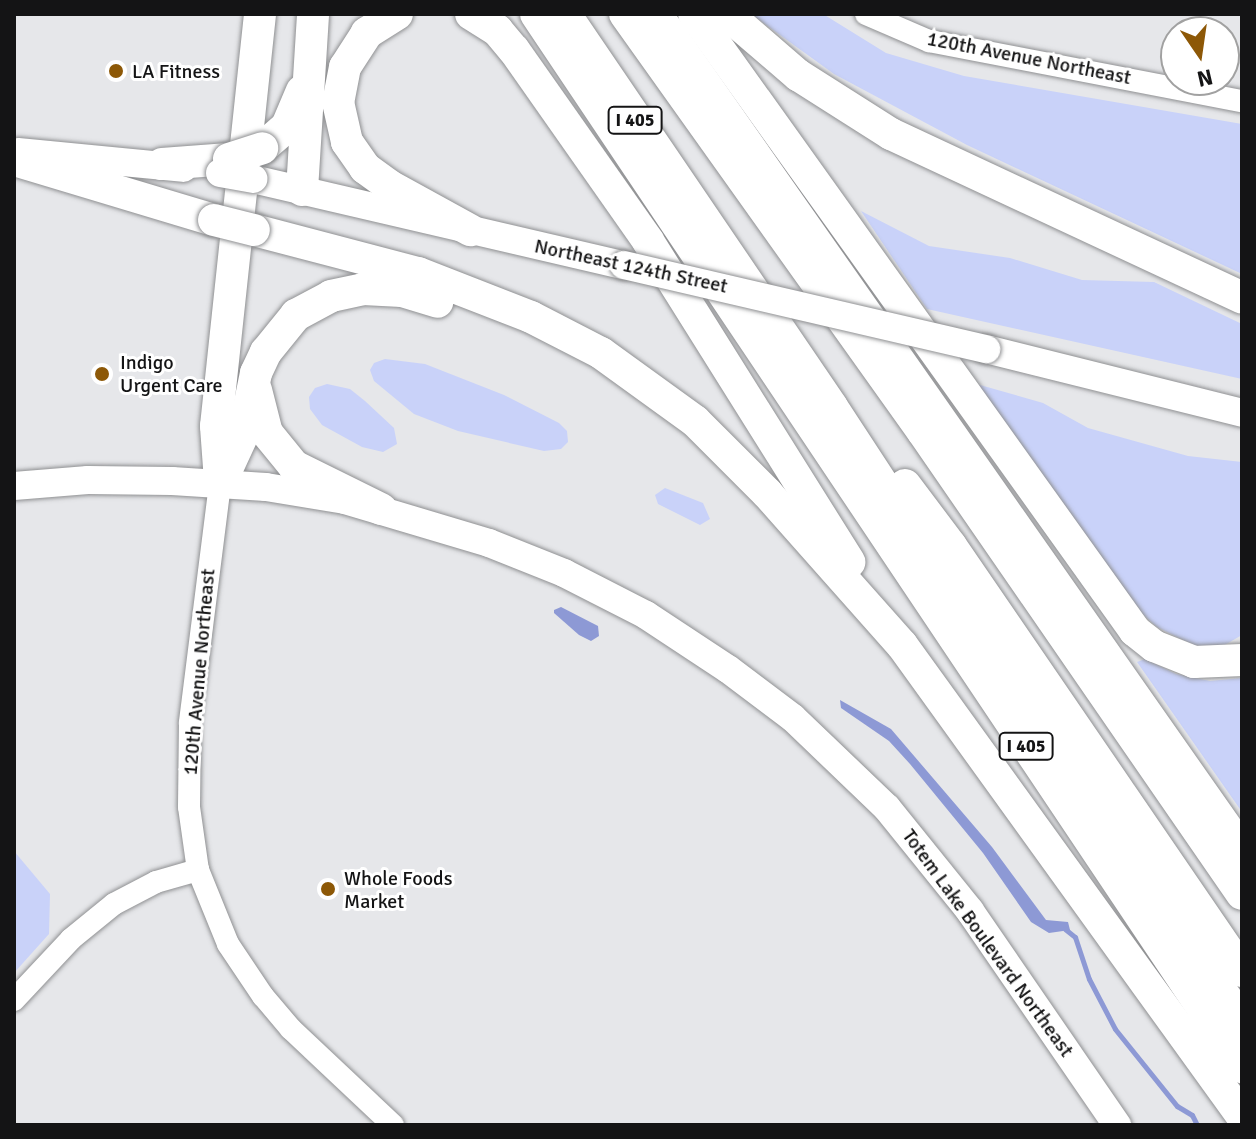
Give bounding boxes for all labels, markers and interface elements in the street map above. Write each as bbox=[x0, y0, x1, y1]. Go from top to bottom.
north arrow bbox=[1160, 16, 1240, 96]
street label: 120th Avenue Northeast bbox=[925, 26, 1133, 90]
place label: LA Fitness bbox=[132, 59, 220, 83]
marker: LA Fitness bbox=[107, 62, 125, 80]
text: N bbox=[1195, 63, 1216, 93]
road number: I 405 bbox=[607, 106, 663, 134]
street label: Northeast 124th Street bbox=[532, 234, 730, 298]
place label: Indigo Urgent Care bbox=[120, 350, 223, 397]
marker: Indigo Urgent Care bbox=[91, 363, 113, 385]
street label: 120th Avenue Northeast bbox=[178, 568, 220, 776]
road number: I 405 bbox=[998, 732, 1054, 760]
street label: Totem Lake Boulevard Northeast bbox=[897, 824, 1079, 1062]
place label: Whole Foods Market bbox=[344, 866, 452, 913]
marker: Whole Foods Market bbox=[319, 880, 337, 898]

